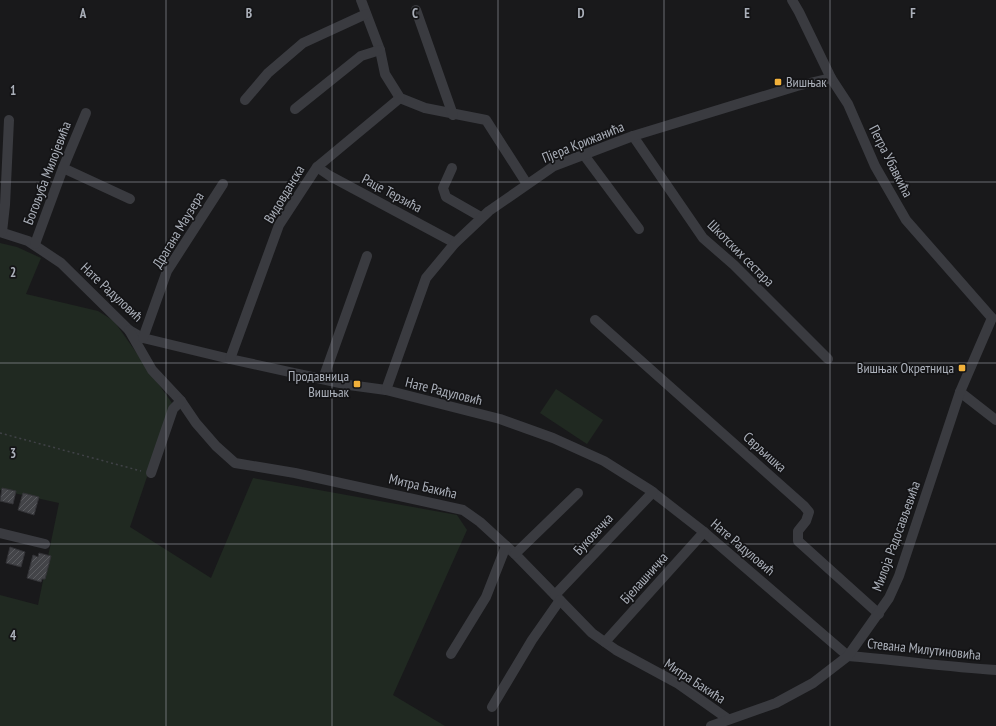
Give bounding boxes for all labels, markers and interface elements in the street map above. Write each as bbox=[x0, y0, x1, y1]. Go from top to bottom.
text: A bbox=[79, 5, 87, 22]
text: B bbox=[246, 5, 252, 22]
text: C bbox=[412, 5, 418, 22]
text: D bbox=[578, 5, 585, 22]
text: E bbox=[744, 5, 750, 22]
text: F bbox=[910, 5, 916, 22]
place label: Вишњак bbox=[786, 73, 827, 91]
marker: Вишњак bbox=[773, 77, 783, 87]
text: 1 bbox=[10, 82, 16, 99]
street label: Пјера Крижанића bbox=[539, 117, 627, 167]
street label: Богољуба Милојевића bbox=[19, 119, 75, 227]
street label: Петра Убавкића bbox=[865, 122, 917, 200]
street label: Видовданска bbox=[260, 162, 308, 226]
street label: Раце Терзића bbox=[359, 170, 425, 216]
street label: Драгана Маузера bbox=[148, 189, 208, 271]
street label: Шкотских сестара bbox=[704, 216, 778, 290]
street label: Нате Радуловић bbox=[77, 259, 147, 325]
text: 2 bbox=[10, 264, 16, 281]
place label: Вишњак Окретница bbox=[857, 359, 954, 377]
marker: Вишњак Окретница bbox=[957, 363, 967, 373]
place label: Продавница Вишњак bbox=[288, 367, 350, 401]
street label: Нате Радуловић bbox=[404, 373, 484, 409]
marker: Продавница Вишњак bbox=[352, 379, 362, 389]
street label: Сврљишка bbox=[740, 428, 790, 476]
text: 3 bbox=[10, 445, 16, 462]
street label: Митра Бакића bbox=[387, 469, 459, 503]
street label: Милоја Радосављевића bbox=[868, 478, 924, 594]
street label: Буковачка bbox=[569, 509, 617, 559]
street label: Нате Радуловић bbox=[707, 515, 779, 579]
street label: Бјелашничка bbox=[616, 548, 672, 608]
text: 4 bbox=[10, 627, 17, 644]
street label: Стевана Милутиновића bbox=[866, 634, 982, 664]
street label: Митра Бакића bbox=[661, 655, 729, 707]

